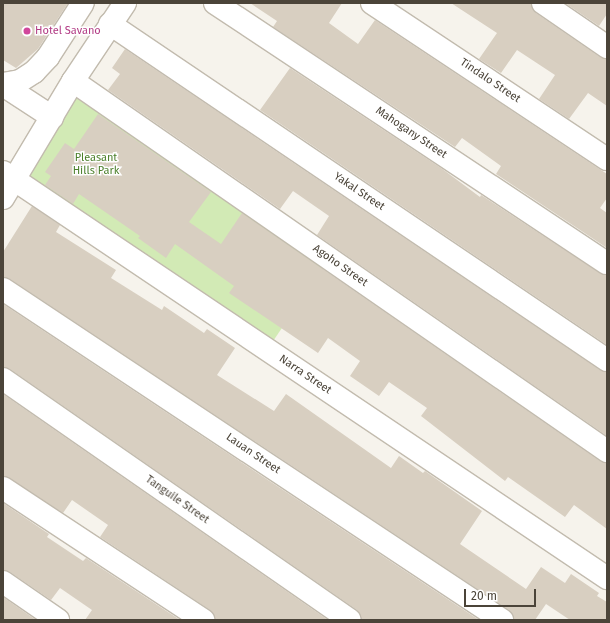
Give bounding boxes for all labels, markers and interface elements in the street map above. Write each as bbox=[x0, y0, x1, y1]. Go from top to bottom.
place label: Hotel Savano bbox=[35, 24, 101, 38]
marker: Hotel Savano bbox=[22, 26, 32, 36]
street label: Tindalo Street bbox=[457, 56, 523, 106]
street label: Mahogany Street bbox=[373, 104, 449, 162]
park label: Pleasant Hills Park bbox=[73, 152, 119, 178]
street label: Yakal Street bbox=[331, 170, 387, 214]
street label: Agoho Street bbox=[310, 242, 370, 290]
street label: Narra Street bbox=[276, 353, 334, 397]
street label: Lauan Street bbox=[223, 431, 283, 477]
street label: Tanguile Street bbox=[143, 473, 211, 527]
scale bar bbox=[466, 581, 538, 607]
text: 20 m bbox=[471, 589, 497, 603]

